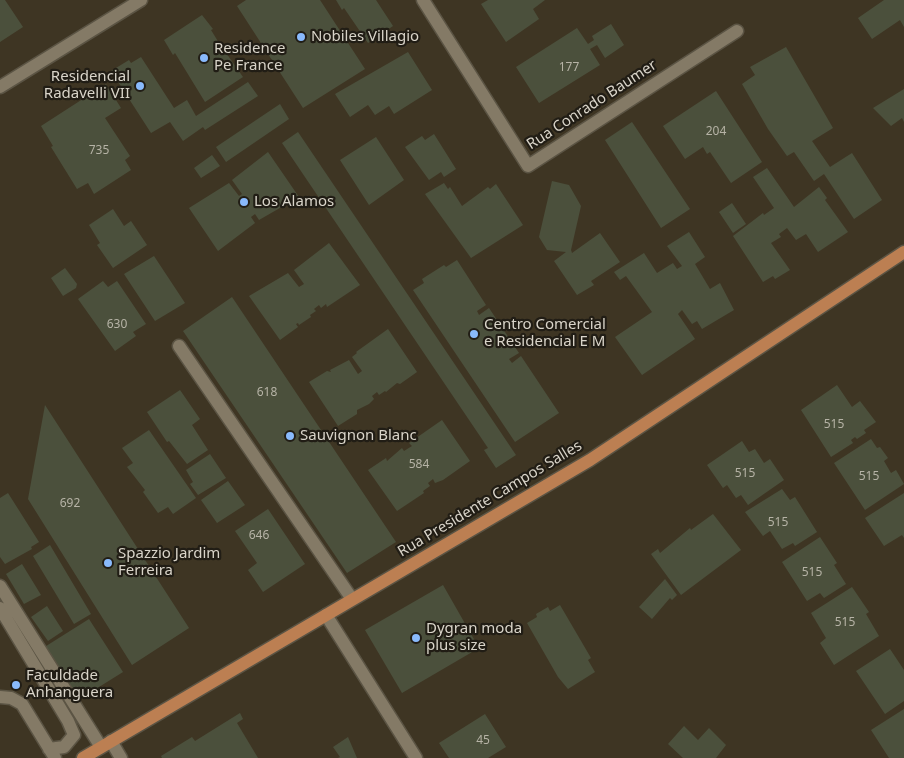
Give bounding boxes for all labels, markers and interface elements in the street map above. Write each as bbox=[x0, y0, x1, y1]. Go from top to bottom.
place label: Nobiles Villagio bbox=[311, 28, 419, 46]
marker: Nobiles Villagio bbox=[295, 31, 307, 43]
place label: Residence Pe France bbox=[214, 40, 285, 75]
marker: Residence Pe France bbox=[198, 52, 210, 64]
street label: Rua Conrado Baumer bbox=[524, 56, 660, 154]
house number: 177 bbox=[559, 61, 579, 75]
place label: Residencial Radavelli VII bbox=[44, 68, 130, 103]
marker: Residencial Radavelli VII bbox=[134, 80, 146, 92]
house number: 204 bbox=[706, 125, 726, 139]
house number: 735 bbox=[89, 144, 109, 158]
place label: Los Alamos bbox=[254, 193, 334, 211]
marker: Los Alamos bbox=[238, 196, 250, 208]
place label: Centro Comercial e Residencial E M bbox=[484, 316, 606, 351]
house number: 630 bbox=[107, 318, 127, 332]
marker: Centro Comercial e Residencial E M bbox=[468, 328, 480, 340]
house number: 618 bbox=[257, 386, 277, 400]
house number: 515 bbox=[824, 418, 844, 432]
place label: Sauvignon Blanc bbox=[300, 427, 417, 445]
marker: Sauvignon Blanc bbox=[284, 430, 296, 442]
street label: Rua Presidente Campos Salles bbox=[395, 437, 585, 561]
house number: 584 bbox=[409, 458, 429, 472]
house number: 515 bbox=[735, 467, 755, 481]
house number: 515 bbox=[859, 470, 879, 484]
house number: 692 bbox=[60, 497, 80, 511]
house number: 515 bbox=[768, 516, 788, 530]
house number: 646 bbox=[249, 529, 269, 543]
place label: Spazzio Jardim Ferreira bbox=[118, 545, 220, 580]
marker: Spazzio Jardim Ferreira bbox=[102, 557, 114, 569]
house number: 515 bbox=[802, 566, 822, 580]
house number: 515 bbox=[835, 616, 855, 630]
place label: Dygran moda plus size bbox=[426, 620, 522, 655]
marker: Dygran moda plus size bbox=[410, 632, 422, 644]
place label: Faculdade Anhanguera bbox=[26, 667, 113, 702]
marker: Faculdade Anhanguera bbox=[10, 679, 22, 691]
house number: 45 bbox=[476, 734, 490, 748]

